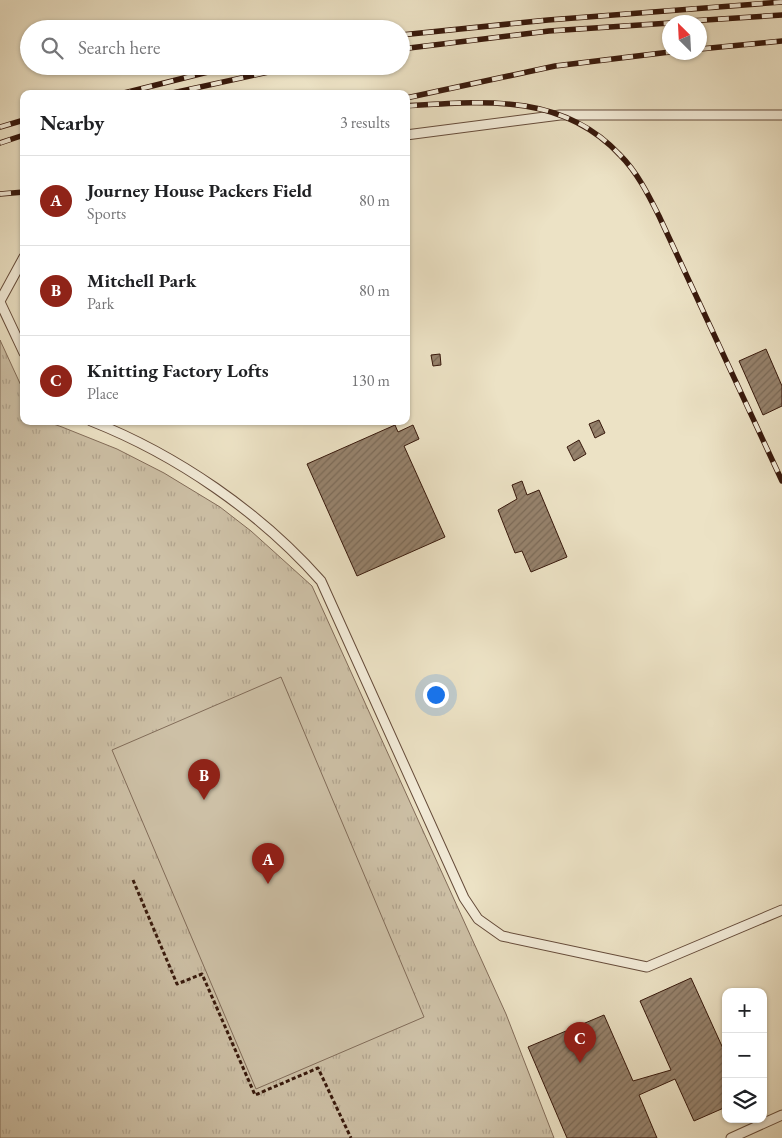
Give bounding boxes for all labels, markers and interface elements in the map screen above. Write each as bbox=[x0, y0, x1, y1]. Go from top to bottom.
north arrow bbox=[662, 15, 707, 60]
search box bbox=[20, 20, 410, 75]
icon: search bbox=[38, 34, 66, 62]
text: Search here bbox=[78, 35, 160, 60]
text: Nearby bbox=[40, 109, 104, 136]
text: 3 results bbox=[340, 112, 390, 133]
text: Journey House Packers Field bbox=[87, 178, 312, 203]
text: A bbox=[50, 190, 62, 211]
text: 80 m bbox=[359, 190, 390, 211]
text: Sports bbox=[87, 203, 126, 224]
text: Mitchell Park bbox=[87, 268, 196, 293]
text: B bbox=[51, 280, 61, 301]
text: 80 m bbox=[359, 280, 390, 301]
text: Park bbox=[87, 293, 114, 314]
text: Knitting Factory Lofts bbox=[87, 358, 269, 383]
text: C bbox=[50, 370, 62, 391]
text: 130 m bbox=[351, 370, 390, 391]
text: Place bbox=[87, 383, 119, 404]
your location bbox=[423, 682, 449, 708]
pin: B bbox=[188, 759, 220, 800]
pin: A bbox=[252, 843, 284, 884]
map controls bbox=[722, 988, 767, 1123]
button: + bbox=[722, 988, 767, 1033]
pin: C bbox=[564, 1022, 596, 1063]
button: − bbox=[722, 1033, 767, 1078]
button: layers bbox=[722, 1078, 767, 1123]

